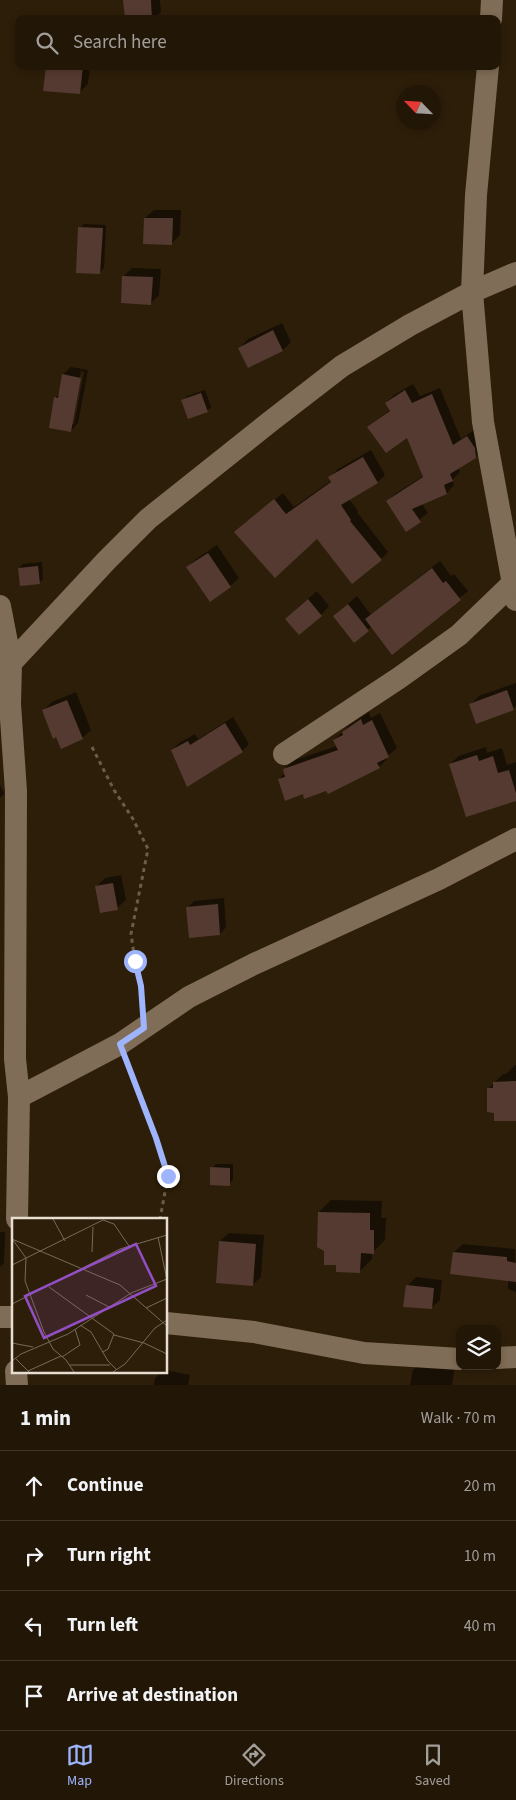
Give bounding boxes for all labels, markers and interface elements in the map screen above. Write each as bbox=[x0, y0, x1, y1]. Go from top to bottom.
search box bbox=[15, 15, 501, 70]
icon: search bbox=[33, 29, 61, 57]
text: Search here bbox=[73, 29, 167, 56]
north arrow bbox=[396, 85, 441, 130]
route start bbox=[124, 950, 147, 973]
route end bbox=[157, 1165, 180, 1188]
inset map bbox=[12, 1218, 168, 1372]
map controls bbox=[456, 1325, 501, 1370]
button: layers bbox=[456, 1325, 501, 1370]
text: 1 min bbox=[20, 1403, 71, 1433]
text: Walk · 70 m bbox=[421, 1407, 496, 1429]
icon: ahead bbox=[20, 1472, 48, 1500]
text: Continue bbox=[67, 1472, 144, 1499]
text: 20 m bbox=[464, 1475, 496, 1497]
icon: right bbox=[20, 1542, 48, 1570]
text: Turn right bbox=[67, 1542, 151, 1569]
text: 10 m bbox=[464, 1545, 496, 1567]
icon: left bbox=[20, 1612, 48, 1640]
text: Turn left bbox=[67, 1612, 138, 1639]
text: 40 m bbox=[464, 1615, 496, 1637]
icon: arrive bbox=[20, 1682, 48, 1710]
text: Arrive at destination bbox=[67, 1682, 238, 1709]
tab: Map bbox=[66, 1741, 94, 1791]
tab: Directions bbox=[225, 1741, 284, 1791]
tab: Saved bbox=[415, 1741, 450, 1791]

